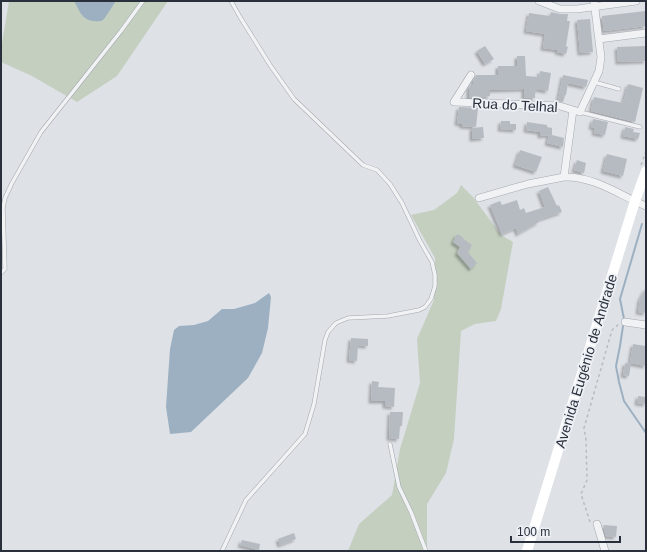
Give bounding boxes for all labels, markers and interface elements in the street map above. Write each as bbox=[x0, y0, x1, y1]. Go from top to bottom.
street label: Rua do Telhal bbox=[472, 95, 558, 115]
street label: Avenida Eugénio de Andrade bbox=[552, 272, 620, 450]
scale bar bbox=[511, 518, 620, 544]
text: 100 m bbox=[517, 525, 550, 539]

